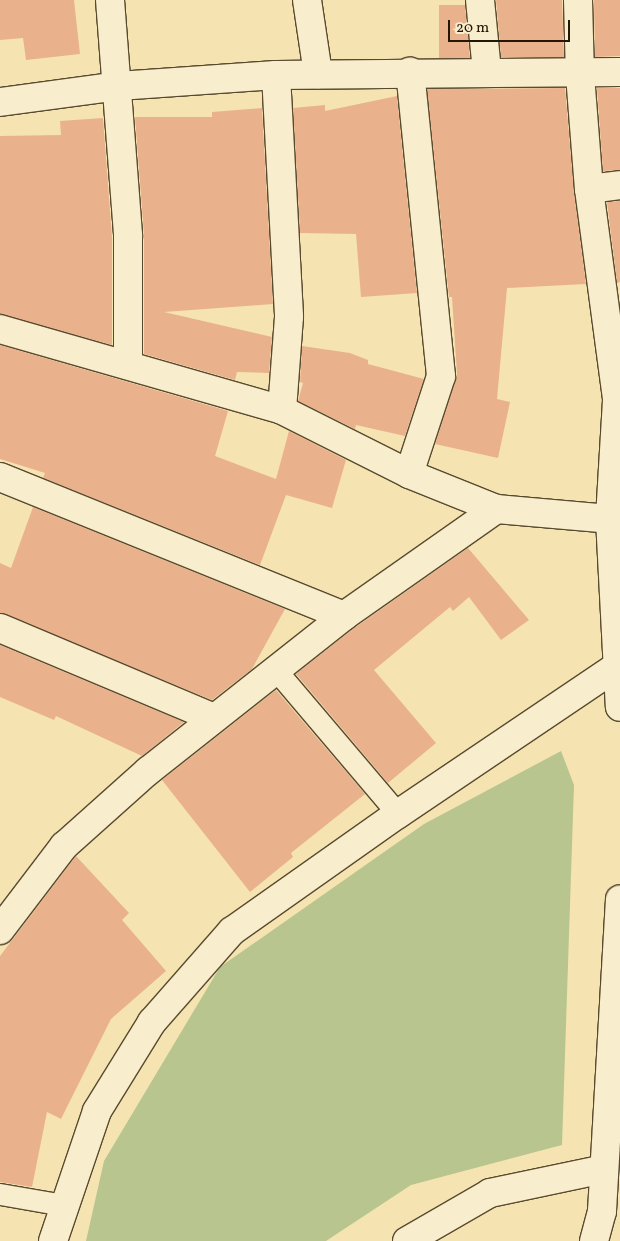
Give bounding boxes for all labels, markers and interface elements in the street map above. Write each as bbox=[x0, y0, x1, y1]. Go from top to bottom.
scale bar bbox=[450, 10, 572, 42]
text: 20 m bbox=[456, 18, 489, 39]

